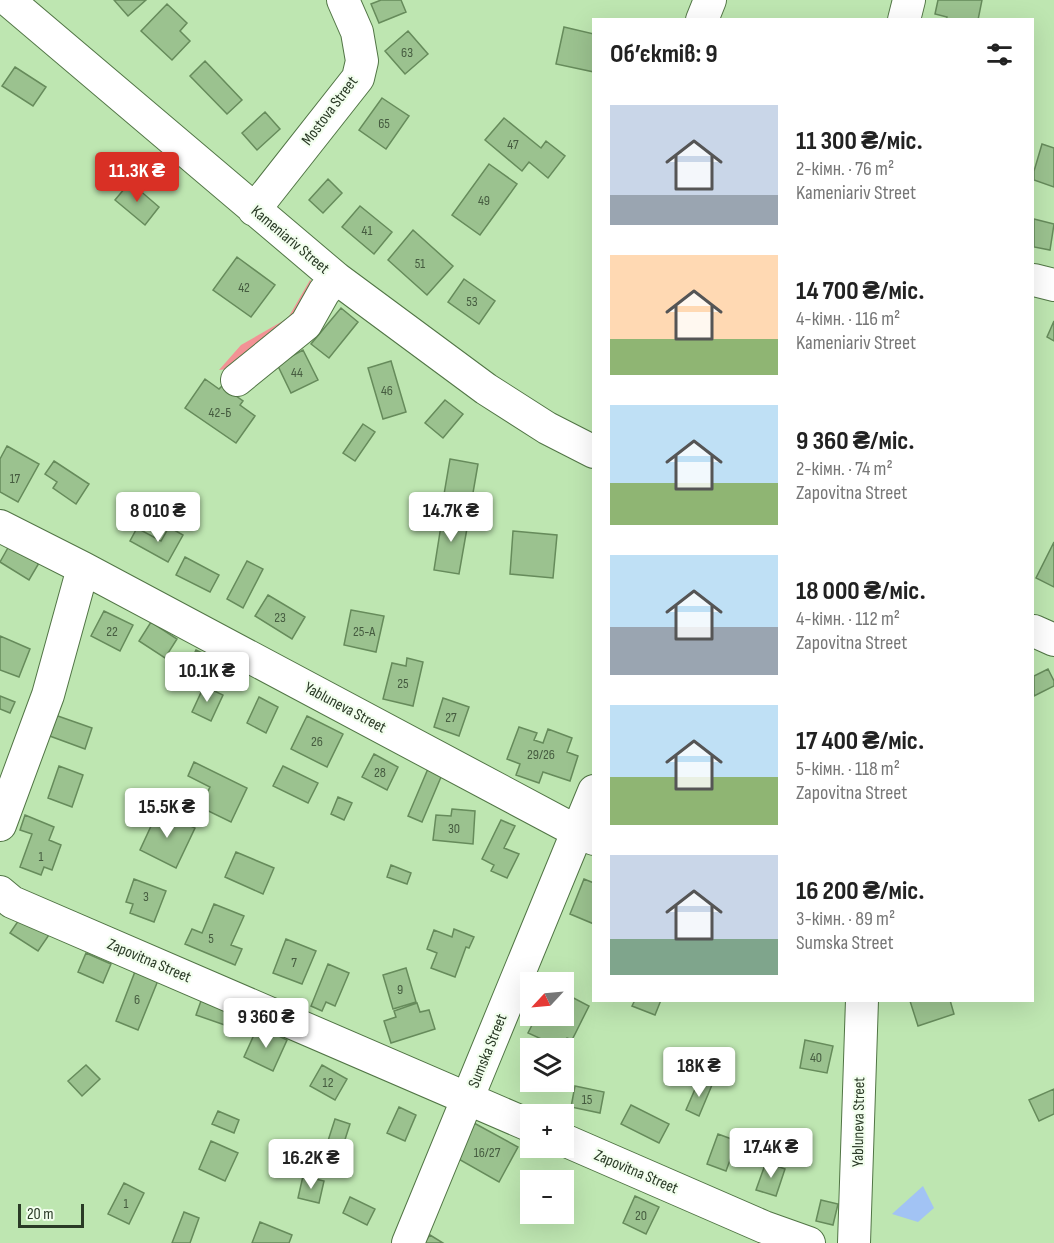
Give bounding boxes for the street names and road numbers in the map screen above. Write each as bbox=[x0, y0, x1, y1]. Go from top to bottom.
street label: Mostova Street bbox=[298, 73, 362, 149]
street label: Kameniariv Street bbox=[247, 202, 333, 278]
street label: Yabluneva Street bbox=[301, 678, 389, 738]
street label: Zapovitna Street bbox=[104, 935, 194, 987]
street label: Sumska Street bbox=[465, 1011, 511, 1091]
street label: Yabluneva Street bbox=[849, 1077, 869, 1167]
street label: Zapovitna Street bbox=[591, 1146, 681, 1198]

